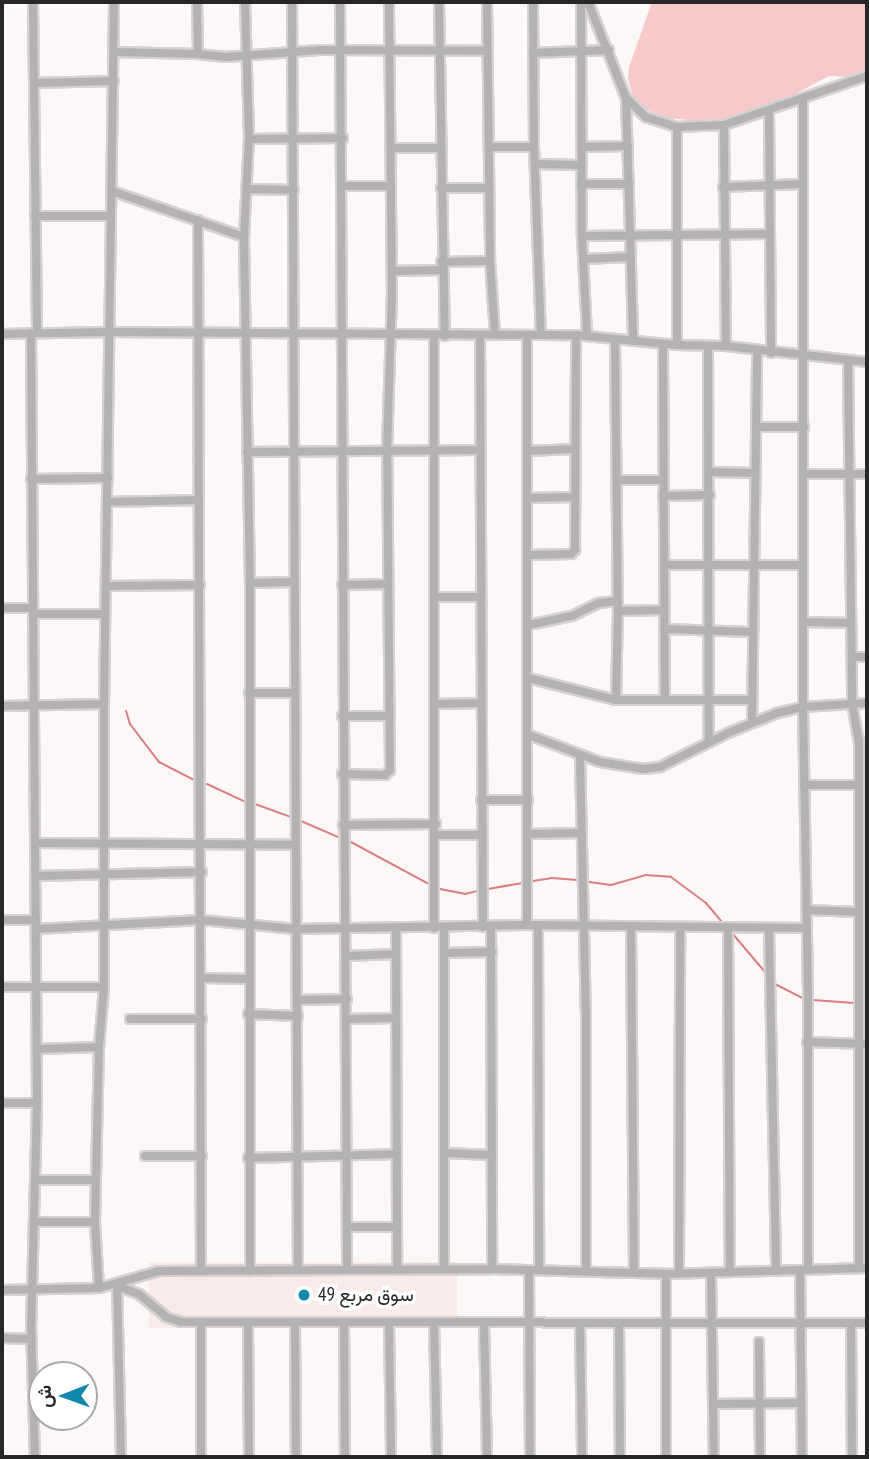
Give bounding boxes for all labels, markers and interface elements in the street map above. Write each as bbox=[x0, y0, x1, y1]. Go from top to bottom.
place label: سوق مربع 49 bbox=[318, 1284, 414, 1306]
marker: سوق مربع 49 bbox=[296, 1287, 312, 1303]
north arrow bbox=[28, 1361, 98, 1431]
text: ش bbox=[32, 1385, 56, 1408]

